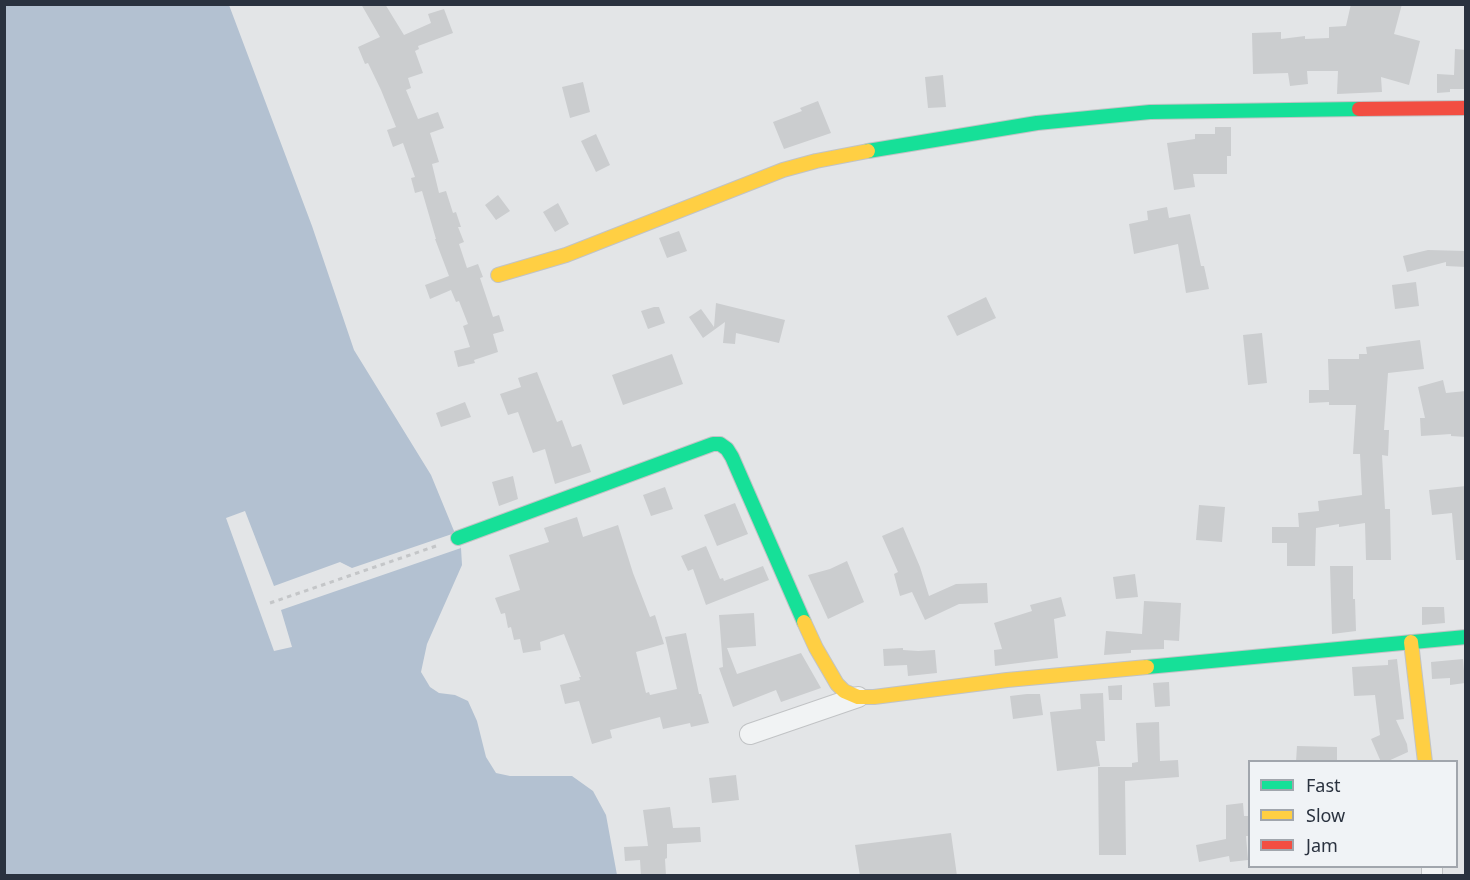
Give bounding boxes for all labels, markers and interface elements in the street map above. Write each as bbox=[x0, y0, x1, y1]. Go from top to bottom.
legend bbox=[1248, 760, 1458, 868]
text: Fast bbox=[1306, 773, 1341, 797]
text: Slow bbox=[1306, 803, 1345, 827]
text: Jam bbox=[1306, 833, 1338, 857]

